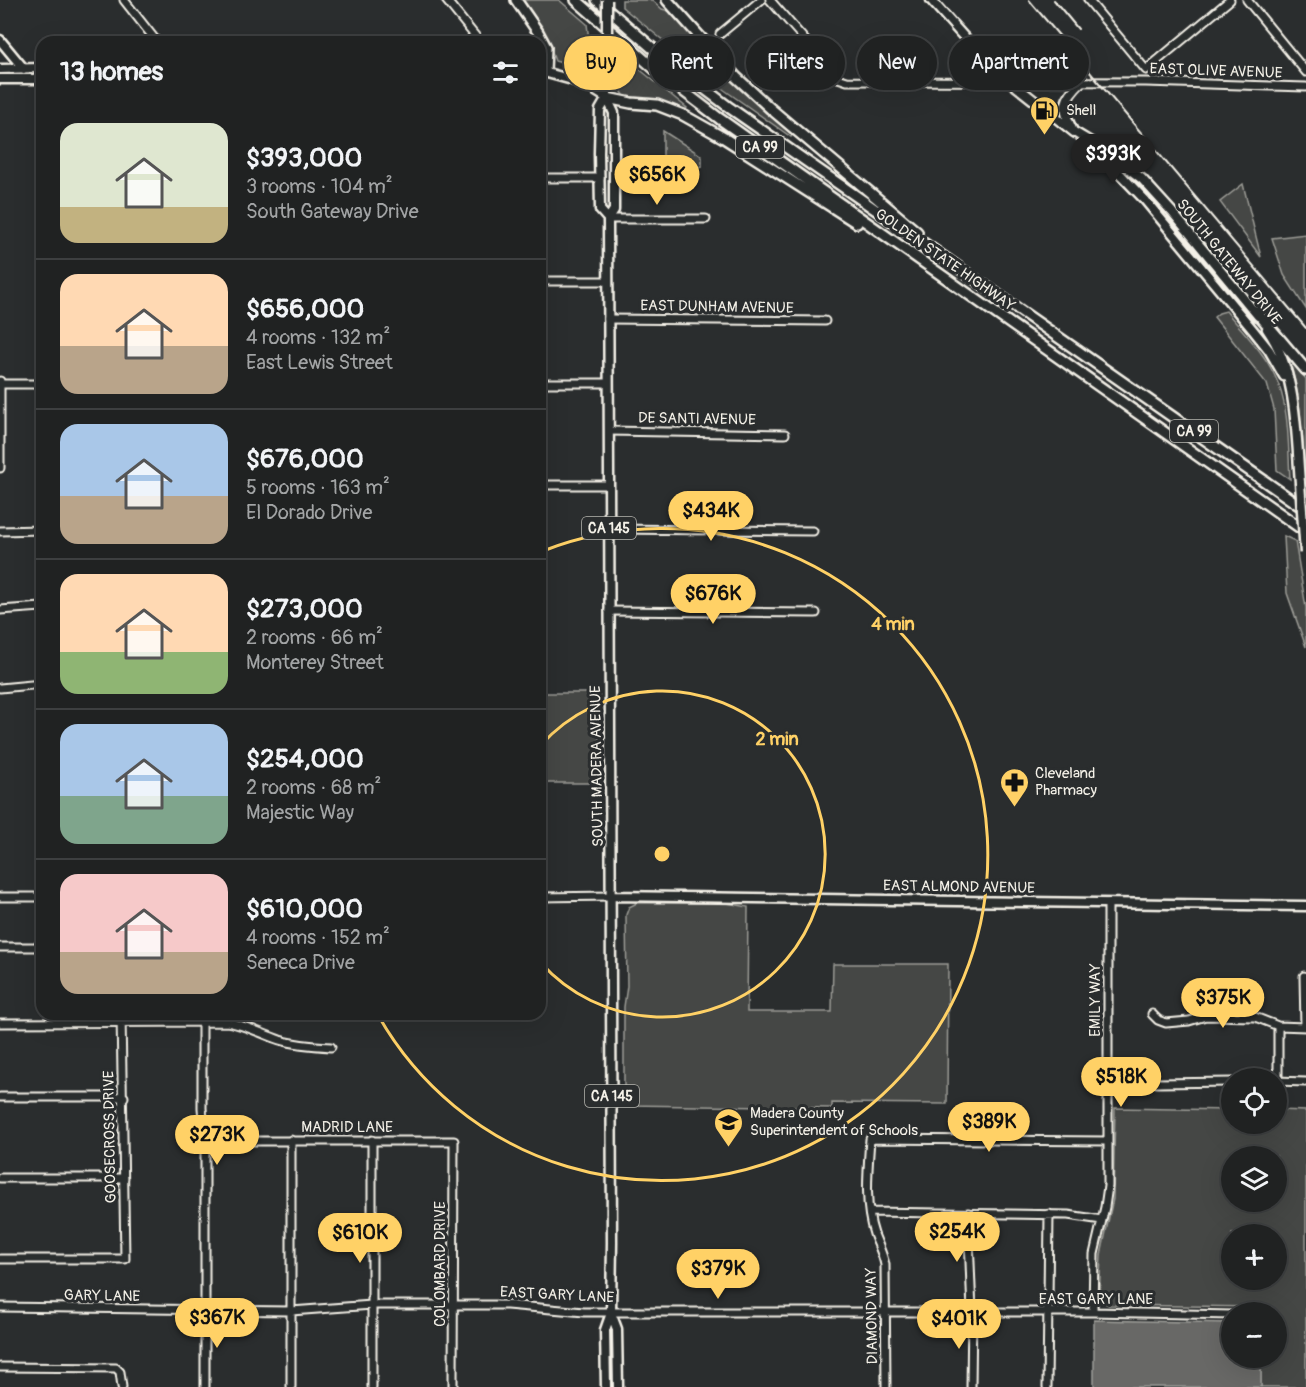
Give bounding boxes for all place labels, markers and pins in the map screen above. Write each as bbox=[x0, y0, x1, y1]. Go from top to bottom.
fuel station icon: Shell bbox=[1029, 94, 1061, 136]
place label: Shell bbox=[1066, 101, 1096, 120]
pin: $393K bbox=[1071, 134, 1155, 185]
pin: $656K bbox=[615, 155, 699, 206]
pin: $434K bbox=[669, 491, 753, 542]
pin: $676K bbox=[671, 574, 755, 625]
place label: Cleveland Pharmacy bbox=[1035, 764, 1098, 800]
pharmacy icon: Cleveland Pharmacy bbox=[998, 766, 1030, 808]
centre of rings bbox=[652, 844, 672, 864]
pin: $375K bbox=[1181, 978, 1265, 1029]
pin: $518K bbox=[1079, 1057, 1163, 1108]
pin: $389K bbox=[947, 1102, 1031, 1153]
place label: Madera County Superintendent of Schools bbox=[750, 1104, 918, 1140]
school or university icon: Madera County Superintendent of Schools bbox=[713, 1106, 745, 1148]
pin: $273K bbox=[175, 1115, 259, 1166]
pin: $254K bbox=[915, 1212, 999, 1263]
pin: $610K bbox=[318, 1213, 402, 1264]
pin: $379K bbox=[676, 1249, 760, 1300]
pin: $367K bbox=[175, 1298, 259, 1349]
pin: $401K bbox=[917, 1299, 1001, 1350]

